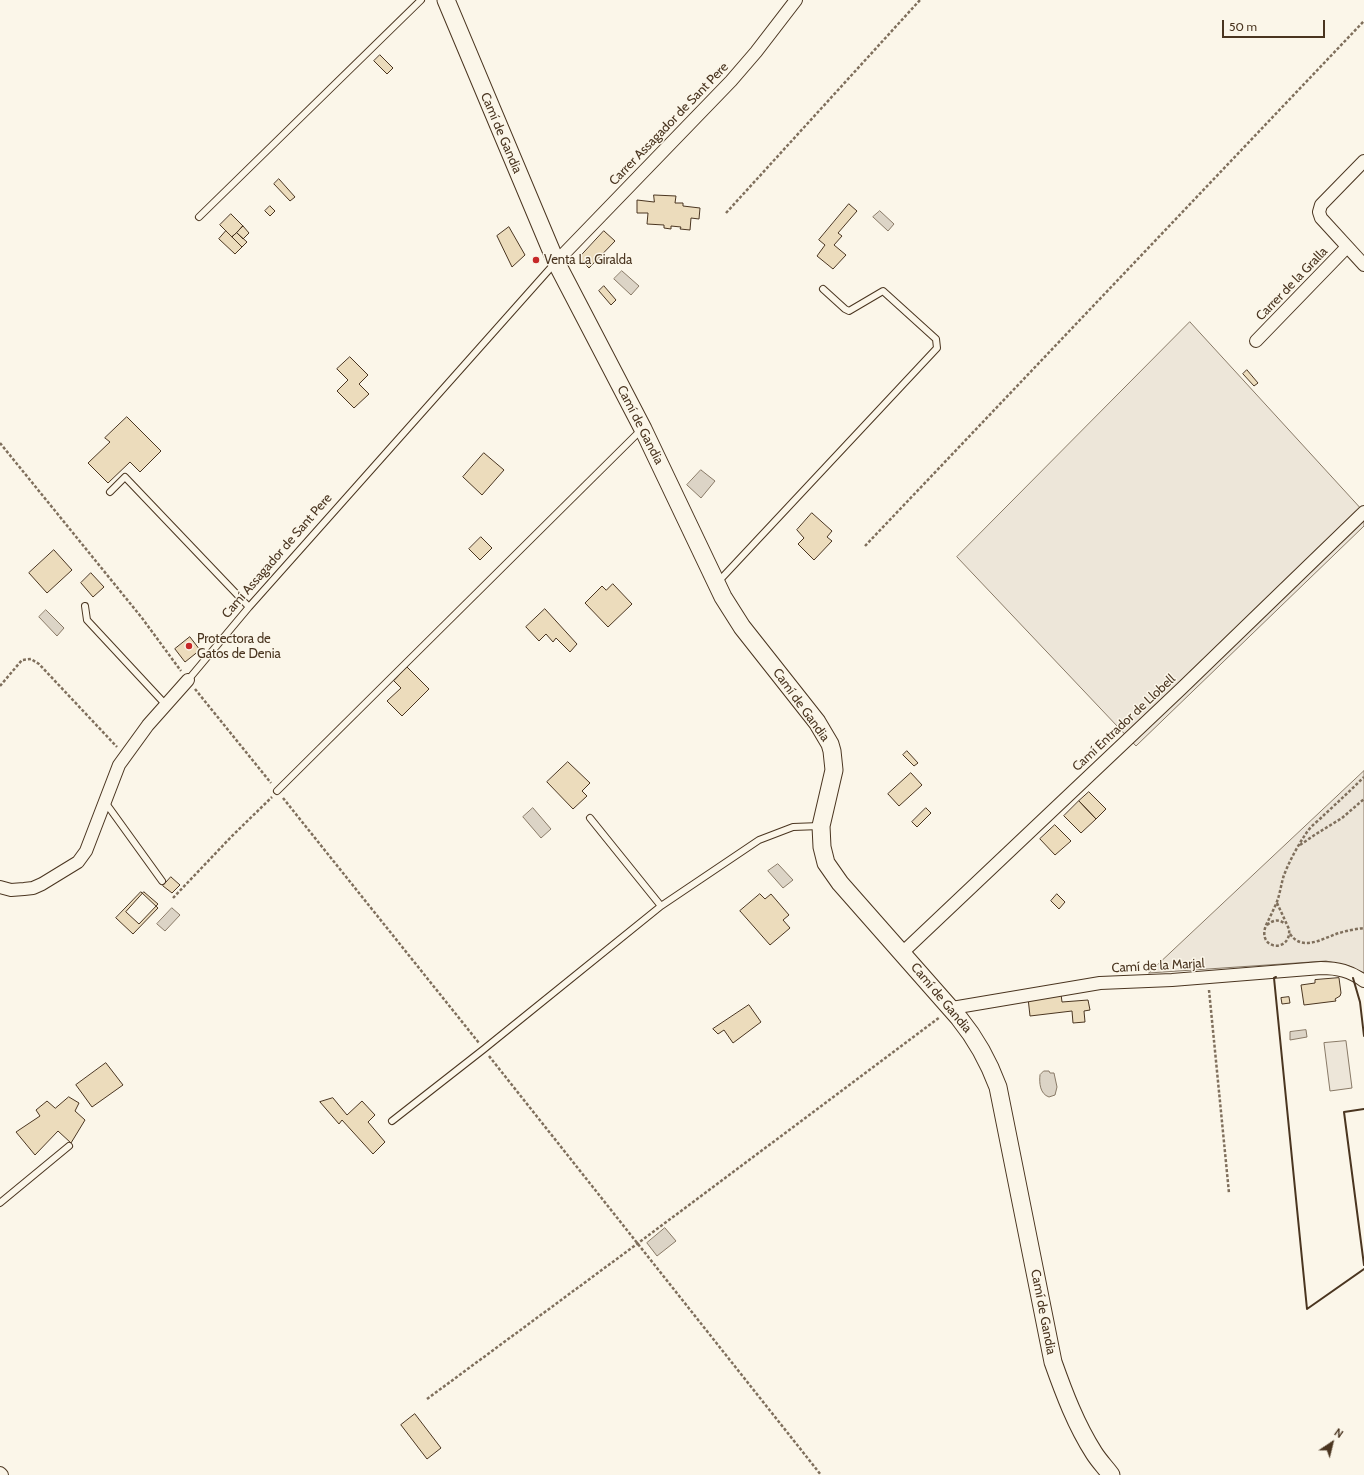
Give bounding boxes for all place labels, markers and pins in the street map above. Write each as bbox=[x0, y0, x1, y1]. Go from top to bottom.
place label: Venta La Giralda bbox=[544, 252, 632, 268]
marker: Venta La Giralda bbox=[531, 255, 541, 265]
place label: Protectora de Gatos de Denia bbox=[197, 631, 281, 662]
marker: Protectora de Gatos de Denia bbox=[184, 641, 194, 651]

